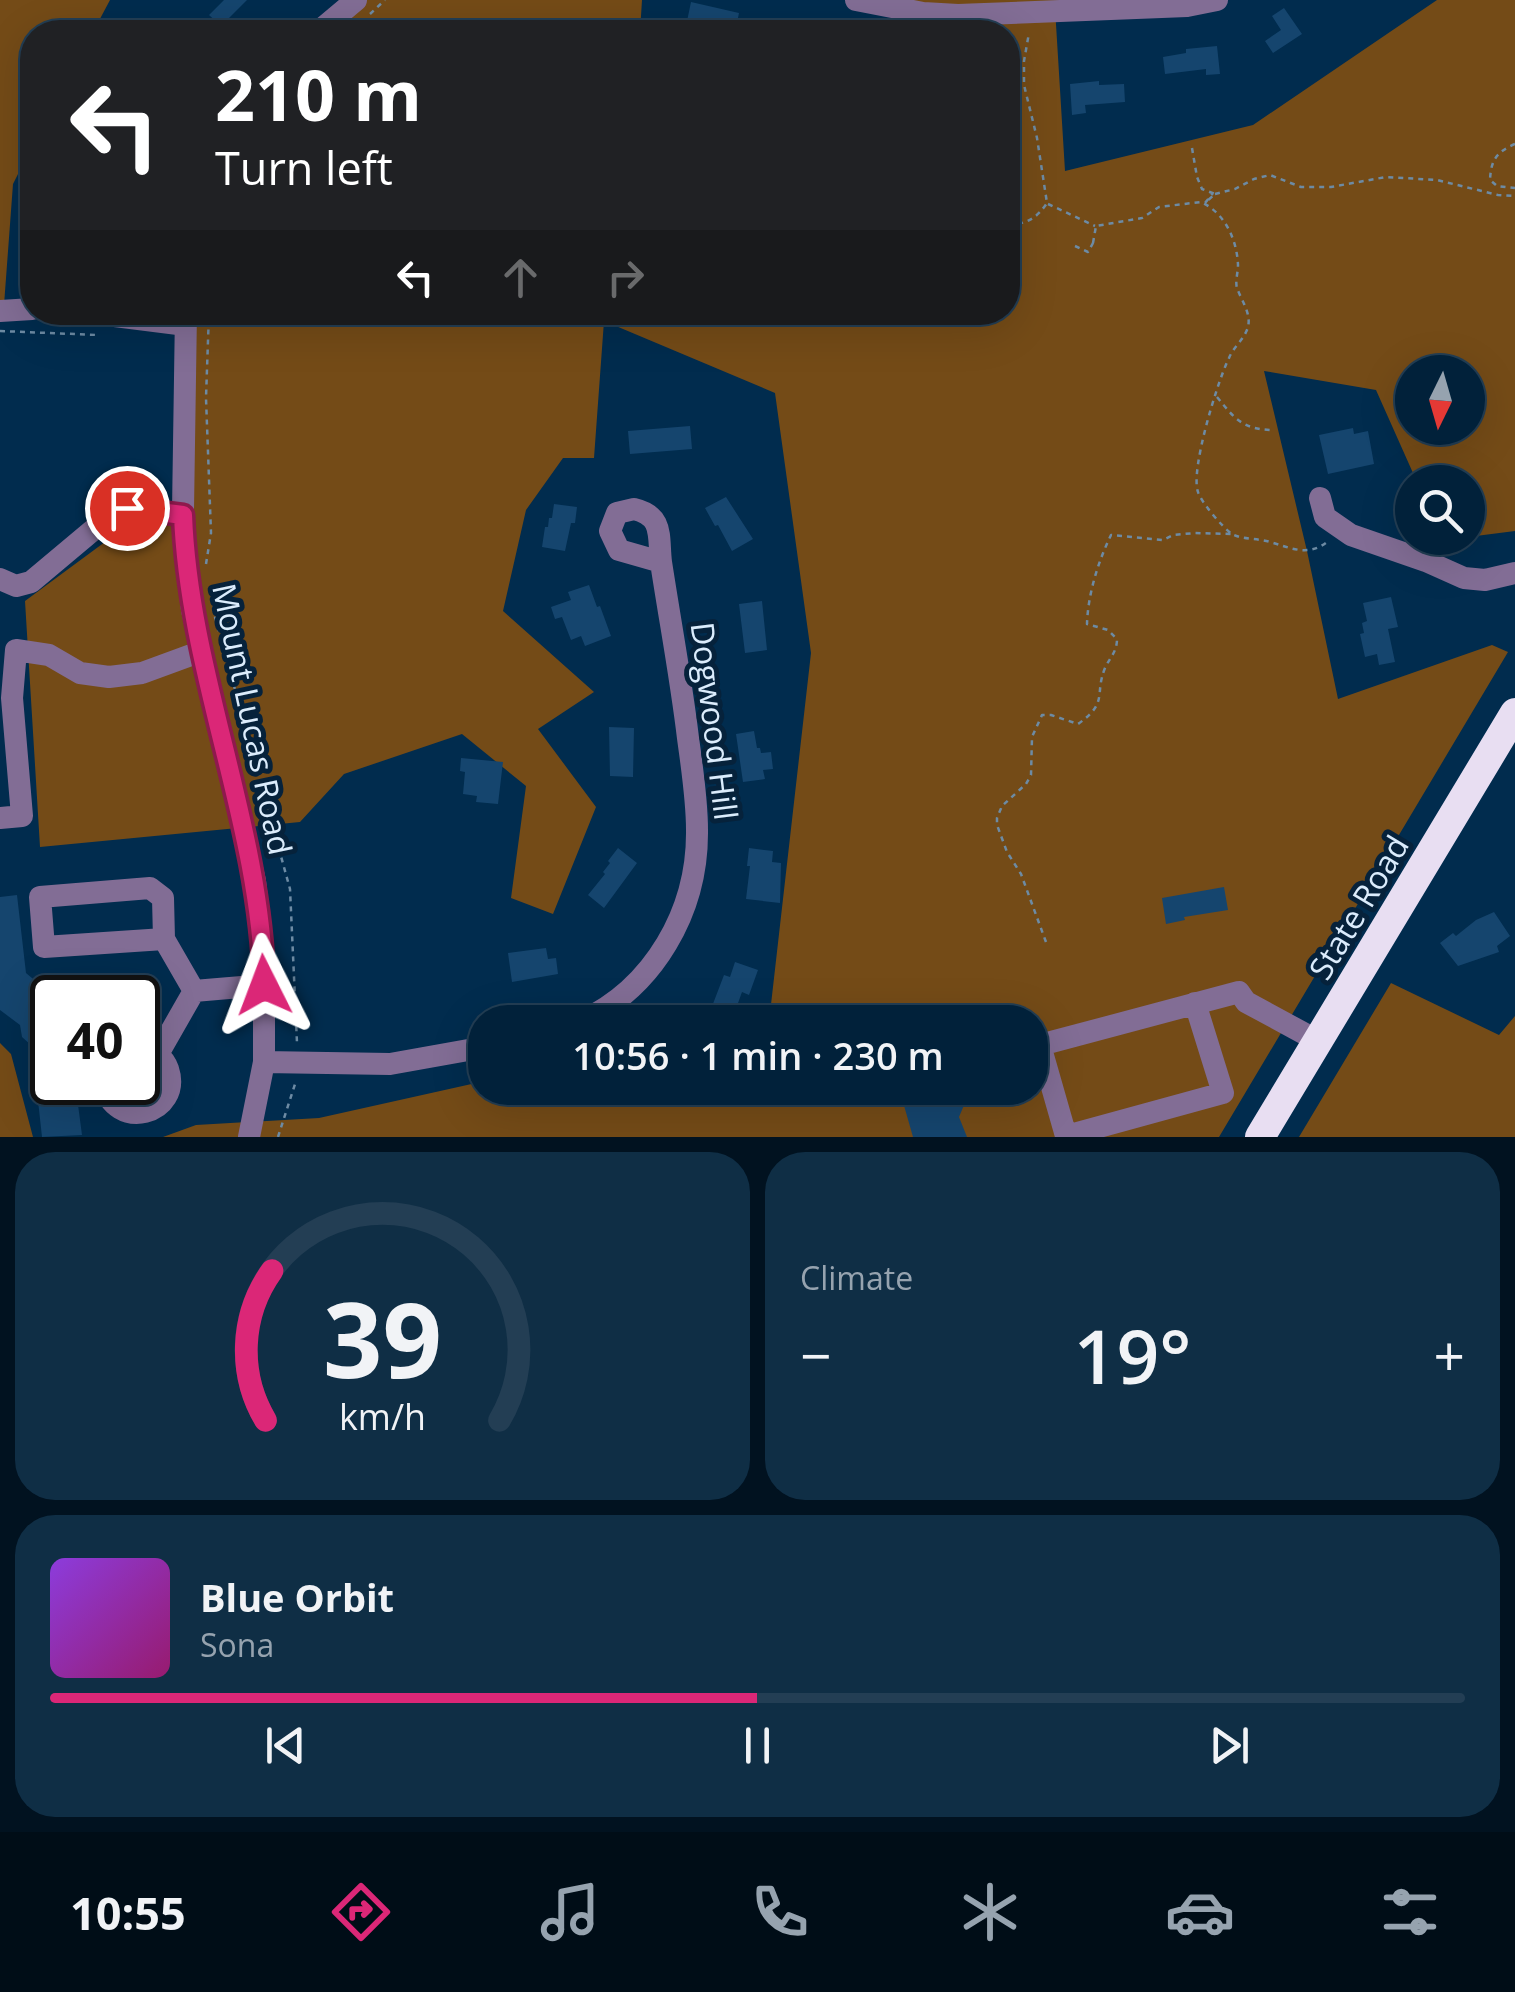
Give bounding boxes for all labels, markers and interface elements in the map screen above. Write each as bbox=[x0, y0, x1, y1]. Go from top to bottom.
text: 210 m bbox=[215, 46, 422, 142]
icon: left bbox=[50, 60, 180, 190]
text: Turn left bbox=[215, 137, 393, 198]
icon: left bbox=[388, 250, 443, 305]
icon: ahead bbox=[493, 250, 548, 305]
icon: right bbox=[598, 250, 653, 305]
north arrow bbox=[1395, 355, 1485, 445]
map controls bbox=[1395, 355, 1485, 555]
button: search bbox=[1395, 465, 1485, 555]
pin bbox=[85, 466, 170, 551]
icon: arrive bbox=[100, 481, 155, 536]
street label: Mount Lucas Road bbox=[203, 579, 303, 859]
street label: Dogwood Hill bbox=[682, 620, 748, 822]
street label: State Road bbox=[1298, 827, 1418, 987]
position arrow bbox=[212, 933, 316, 1037]
speed limit sign: 40 bbox=[30, 975, 160, 1105]
text: 10:56 · 1 min · 230 m bbox=[572, 1029, 944, 1081]
text: Climate bbox=[800, 1256, 913, 1299]
text: 39 bbox=[323, 1267, 442, 1408]
text: 19° bbox=[1074, 1304, 1191, 1406]
text: − bbox=[800, 1317, 831, 1392]
text: + bbox=[1434, 1317, 1465, 1392]
text: km/h bbox=[339, 1392, 426, 1440]
text: Blue Orbit bbox=[200, 1571, 394, 1623]
text: Sona bbox=[200, 1623, 274, 1666]
icon: previous bbox=[258, 1718, 313, 1773]
icon: pause bbox=[730, 1718, 785, 1773]
icon: next bbox=[1202, 1718, 1257, 1773]
icon: directions bbox=[326, 1877, 396, 1947]
icon: music bbox=[535, 1877, 605, 1947]
icon: phone bbox=[745, 1877, 815, 1947]
icon: climate bbox=[955, 1877, 1025, 1947]
icon: car bbox=[1165, 1877, 1235, 1947]
icon: filters bbox=[1375, 1877, 1445, 1947]
text: 10:55 bbox=[70, 1882, 186, 1943]

